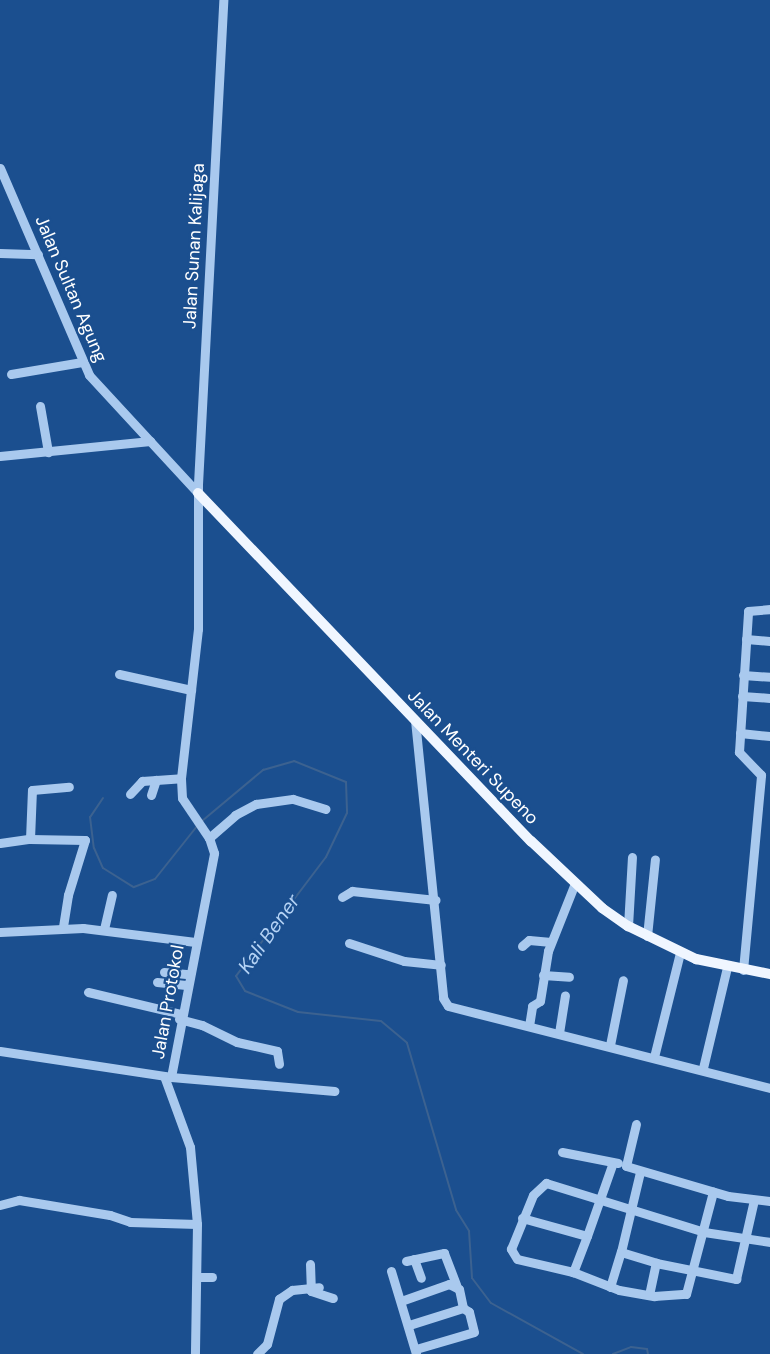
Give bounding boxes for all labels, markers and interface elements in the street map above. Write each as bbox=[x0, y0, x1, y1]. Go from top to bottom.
street label: Jalan Sunan Kalijaga bbox=[179, 163, 209, 329]
street label: Jalan Sultan Agung bbox=[30, 212, 112, 366]
street label: Jalan Menteri Supeno bbox=[403, 685, 543, 829]
water label: Kali Bener bbox=[233, 890, 305, 978]
street label: Jalan Protokol bbox=[147, 943, 189, 1061]

